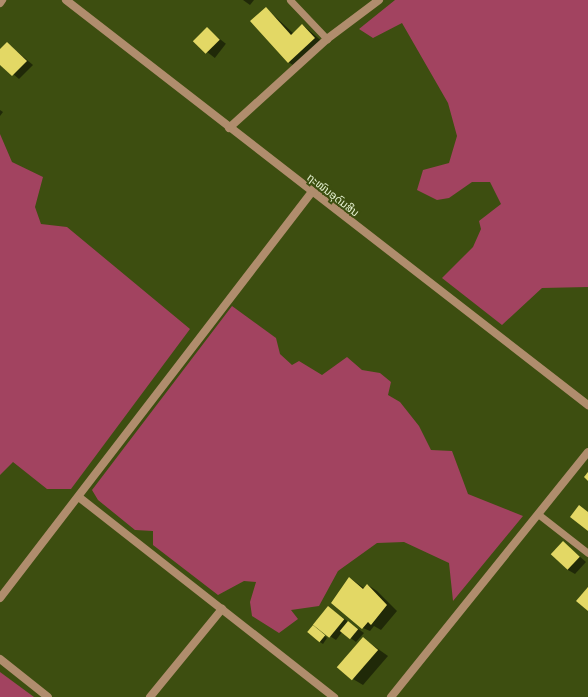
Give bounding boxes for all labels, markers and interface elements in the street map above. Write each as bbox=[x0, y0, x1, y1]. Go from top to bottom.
street label: ຖະໜົນອຸດົມສິນ bbox=[304, 171, 362, 219]

